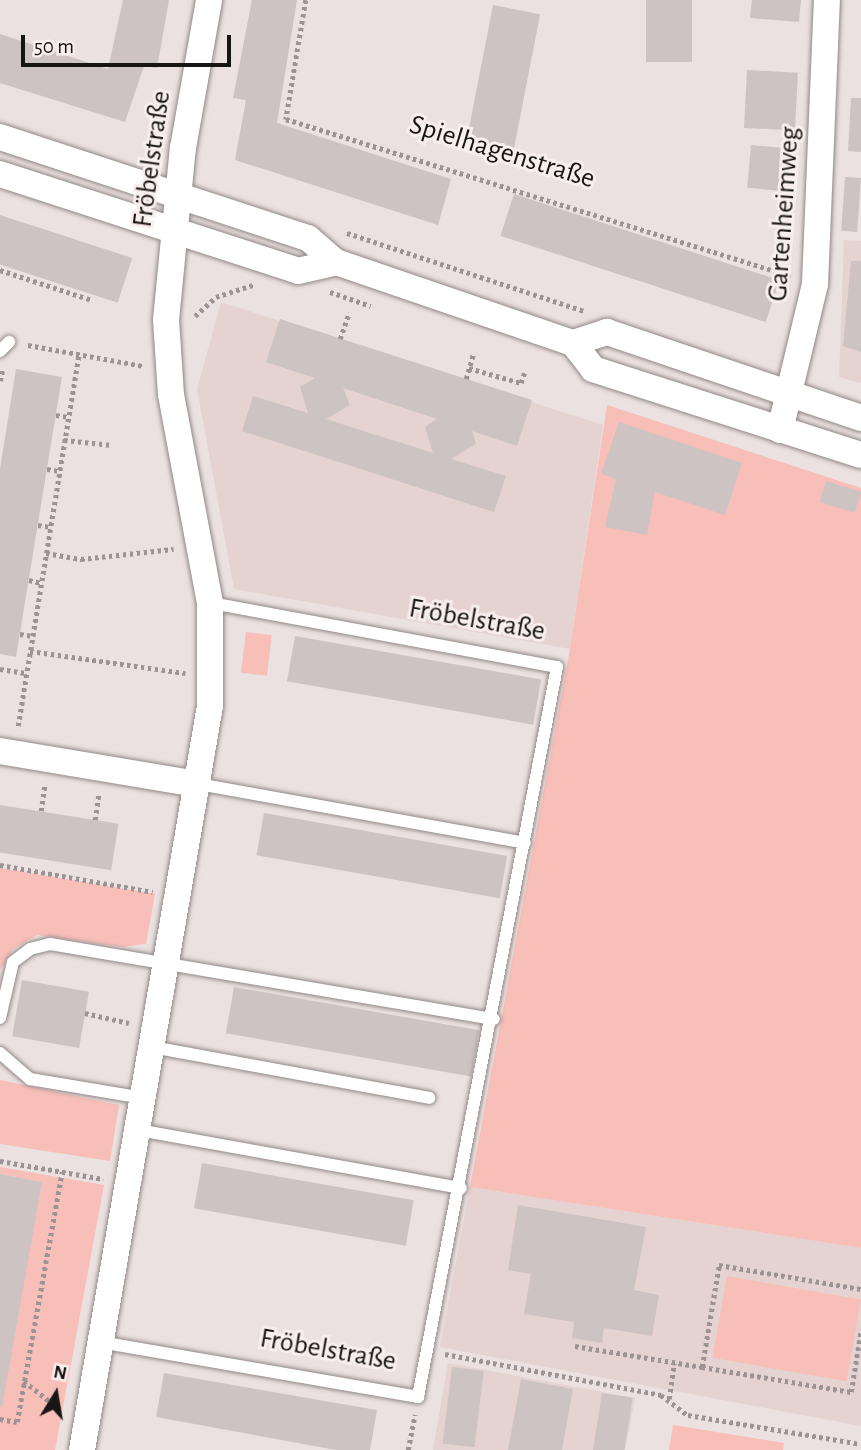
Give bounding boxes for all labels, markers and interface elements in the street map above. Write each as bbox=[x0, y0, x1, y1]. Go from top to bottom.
scale bar bbox=[24, 21, 234, 65]
text: 50 m bbox=[34, 36, 74, 57]
street label: Fröbelstraße bbox=[126, 89, 178, 229]
street label: Spielhagenstraße bbox=[405, 108, 599, 196]
street label: Gartenheimweg bbox=[761, 126, 807, 302]
street label: Fröbelstraße bbox=[406, 592, 548, 648]
street label: Fröbelstraße bbox=[257, 1322, 399, 1378]
north arrow bbox=[21, 1359, 91, 1429]
text: N bbox=[52, 1362, 68, 1383]

